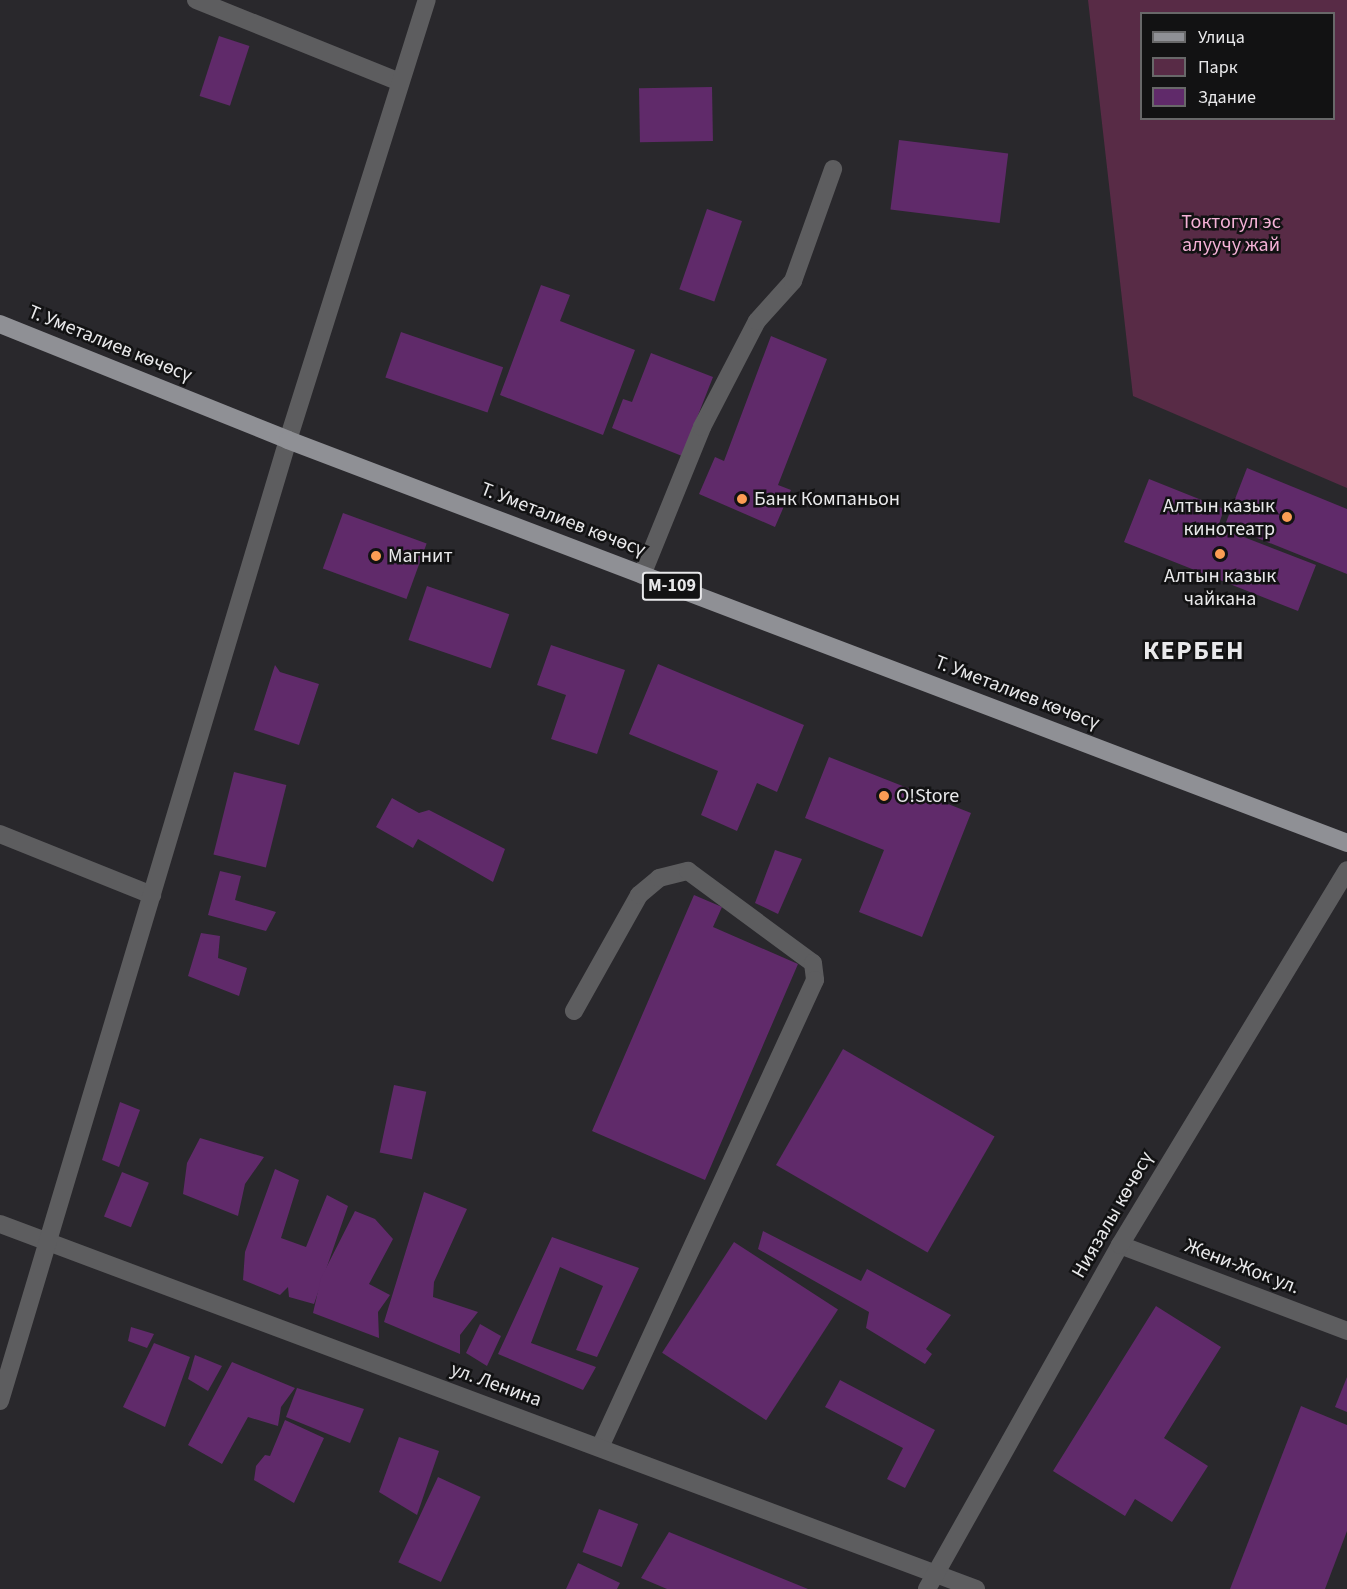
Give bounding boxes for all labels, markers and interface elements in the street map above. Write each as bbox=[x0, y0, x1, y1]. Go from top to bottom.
legend bbox=[1140, 12, 1335, 120]
text: Улица bbox=[1198, 25, 1245, 50]
text: Парк bbox=[1198, 55, 1238, 80]
text: Здание bbox=[1198, 85, 1256, 110]
park label: Токтогул эс алуучу жай bbox=[1181, 211, 1281, 258]
street label: Т. Уметалиев көчөсү bbox=[25, 300, 195, 388]
street label: Т. Уметалиев көчөсү bbox=[477, 478, 649, 562]
place label: Банк Компаньон bbox=[754, 487, 900, 511]
marker: Банк Компаньон bbox=[735, 492, 749, 506]
place label: Алтын казык кинотеатр bbox=[1163, 494, 1275, 541]
marker: Алтын казык кинотеатр bbox=[1280, 510, 1294, 524]
place label: Магнит bbox=[388, 544, 453, 568]
marker: Алтын казык чайкана bbox=[1213, 547, 1227, 561]
marker: Магнит bbox=[369, 549, 383, 563]
place label: Алтын казык чайкана bbox=[1164, 564, 1276, 611]
road number: М-109 bbox=[640, 571, 704, 601]
district label: КЕРБЕН bbox=[1143, 635, 1245, 667]
street label: Т. Уметалиев көчөсү bbox=[931, 651, 1103, 735]
place label: O!Store bbox=[896, 784, 959, 808]
marker: O!Store bbox=[877, 789, 891, 803]
street label: Ниязалы көчөсү bbox=[1067, 1148, 1159, 1282]
street label: Жени-Жок ул. bbox=[1181, 1234, 1303, 1300]
street label: ул. Ленина bbox=[447, 1357, 545, 1413]

